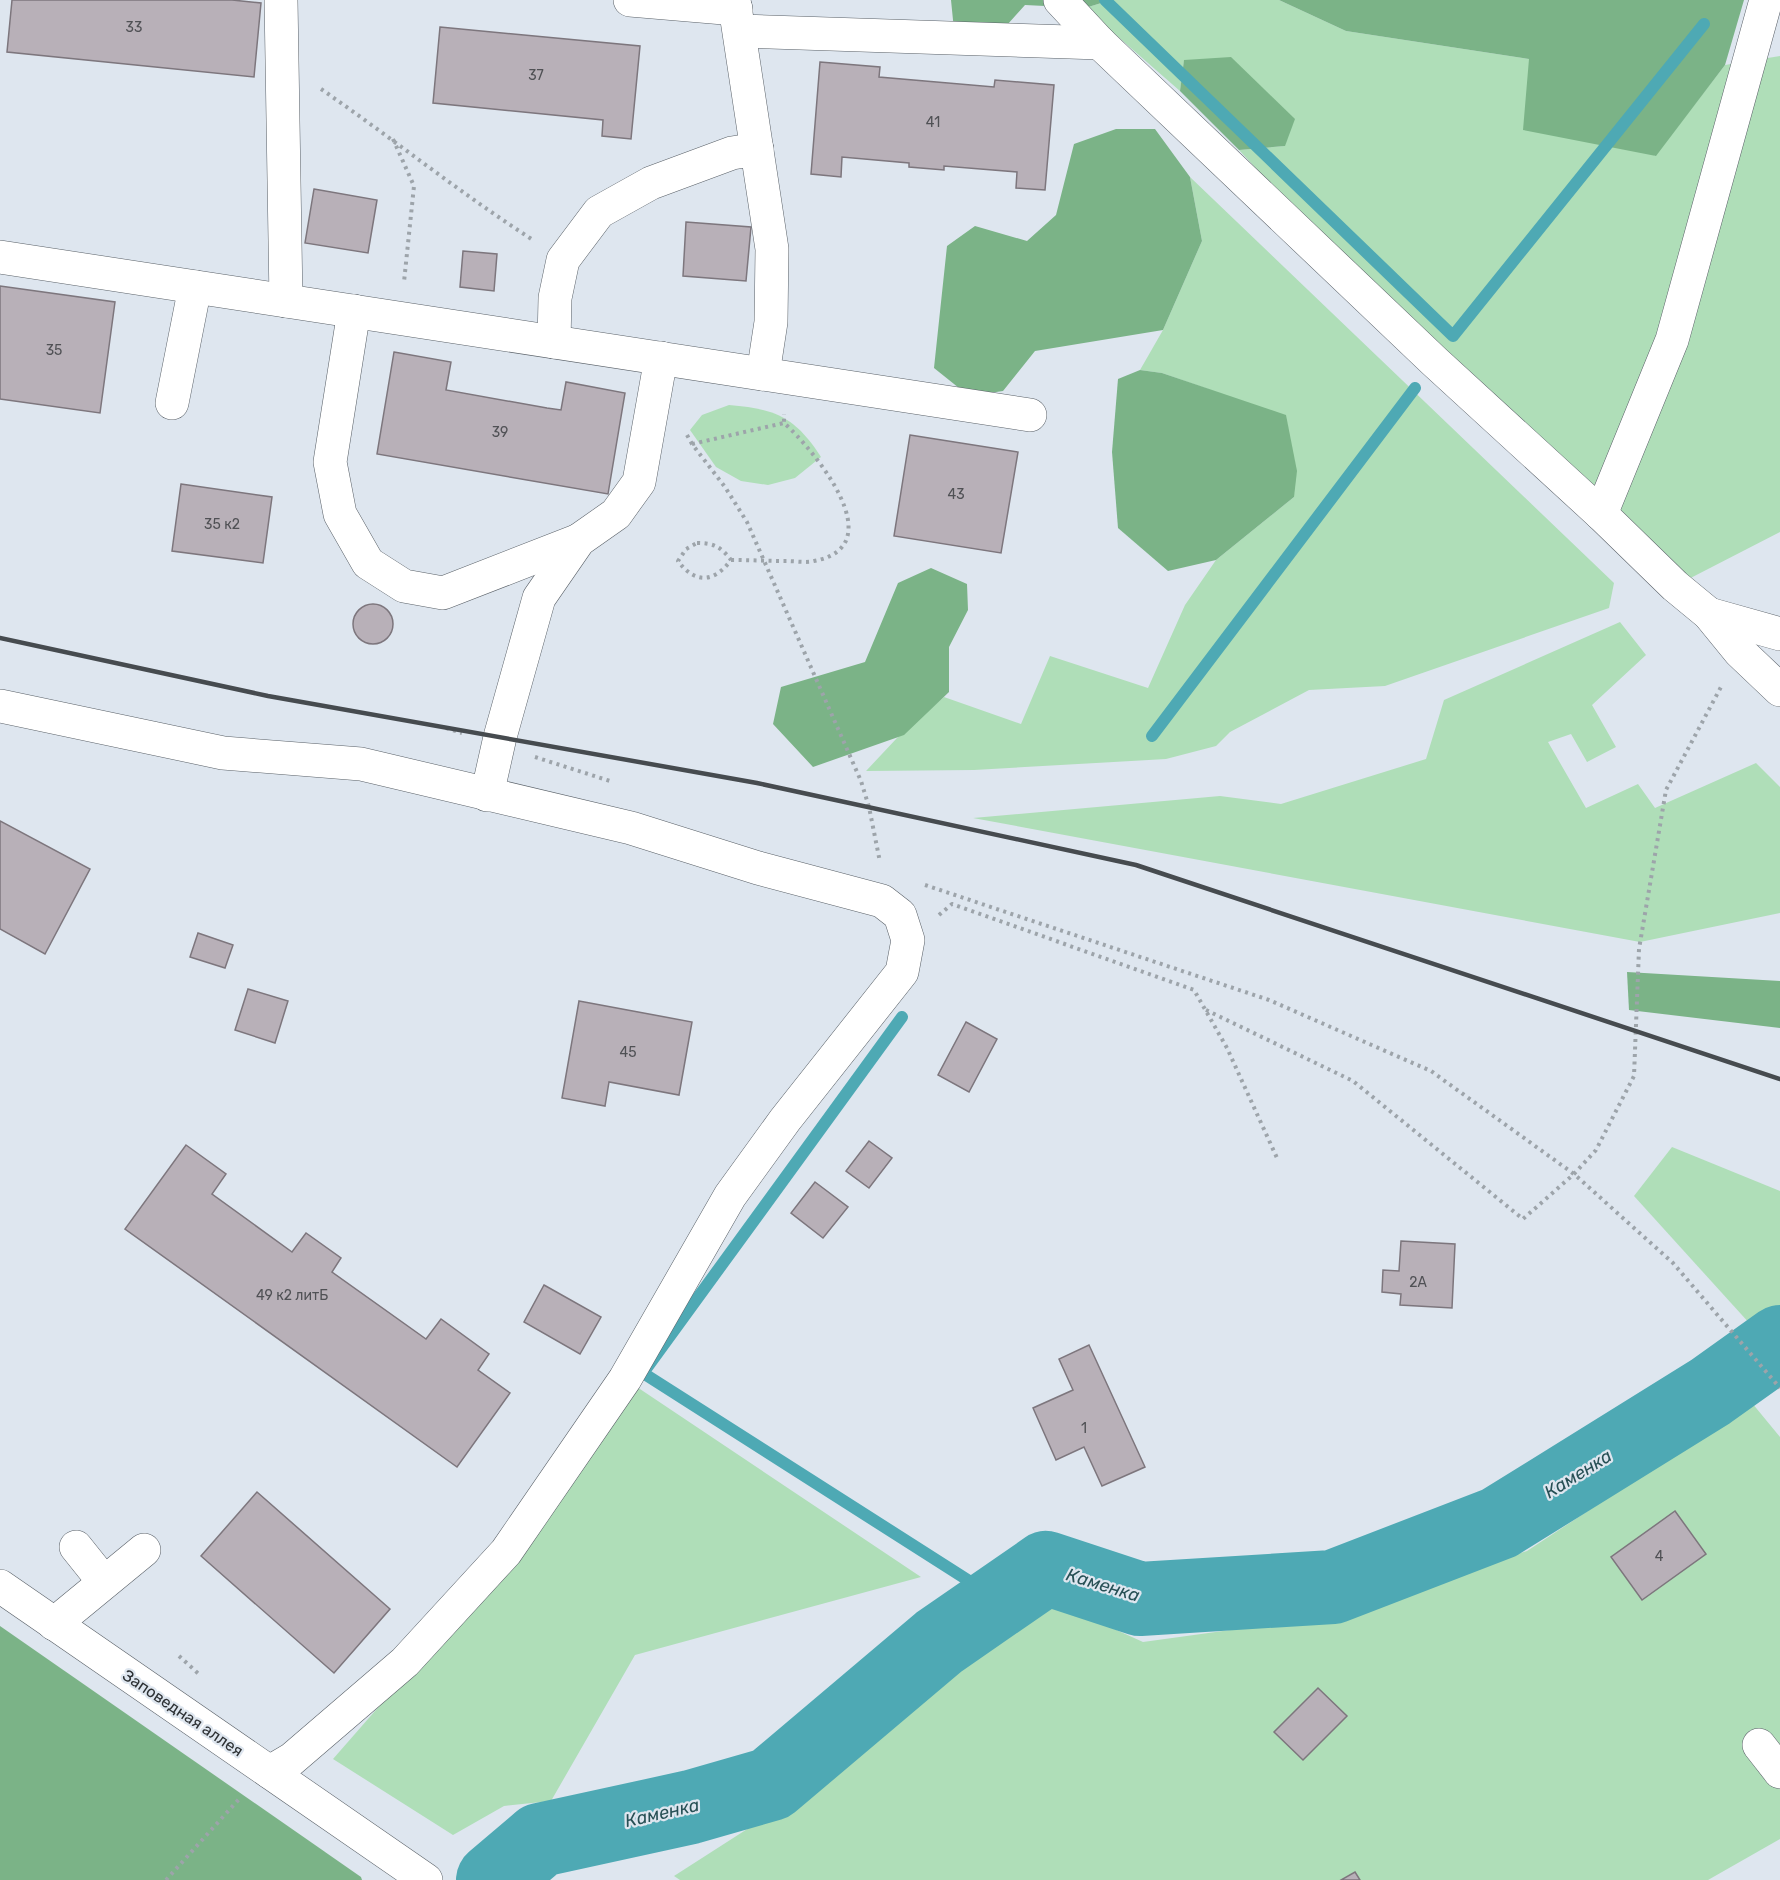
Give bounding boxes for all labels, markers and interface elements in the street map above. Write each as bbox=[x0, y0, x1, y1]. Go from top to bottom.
house number: 33 bbox=[126, 19, 142, 36]
house number: 37 bbox=[528, 67, 544, 84]
house number: 41 bbox=[926, 114, 940, 131]
house number: 35 bbox=[46, 342, 62, 359]
house number: 39 bbox=[492, 424, 508, 441]
house number: 43 bbox=[947, 486, 965, 503]
house number: 35 к2 bbox=[204, 516, 240, 533]
house number: 45 bbox=[619, 1044, 637, 1061]
house number: 2А bbox=[1409, 1274, 1427, 1291]
house number: 49 к2 литБ bbox=[256, 1287, 328, 1304]
house number: 1 bbox=[1081, 1420, 1087, 1437]
water label: Каменка bbox=[1540, 1444, 1616, 1503]
house number: 4 bbox=[1655, 1548, 1664, 1565]
water label: Каменка bbox=[1064, 1563, 1143, 1607]
street label: Заповедная аллея bbox=[119, 1666, 247, 1760]
water label: Каменка bbox=[623, 1794, 702, 1832]

